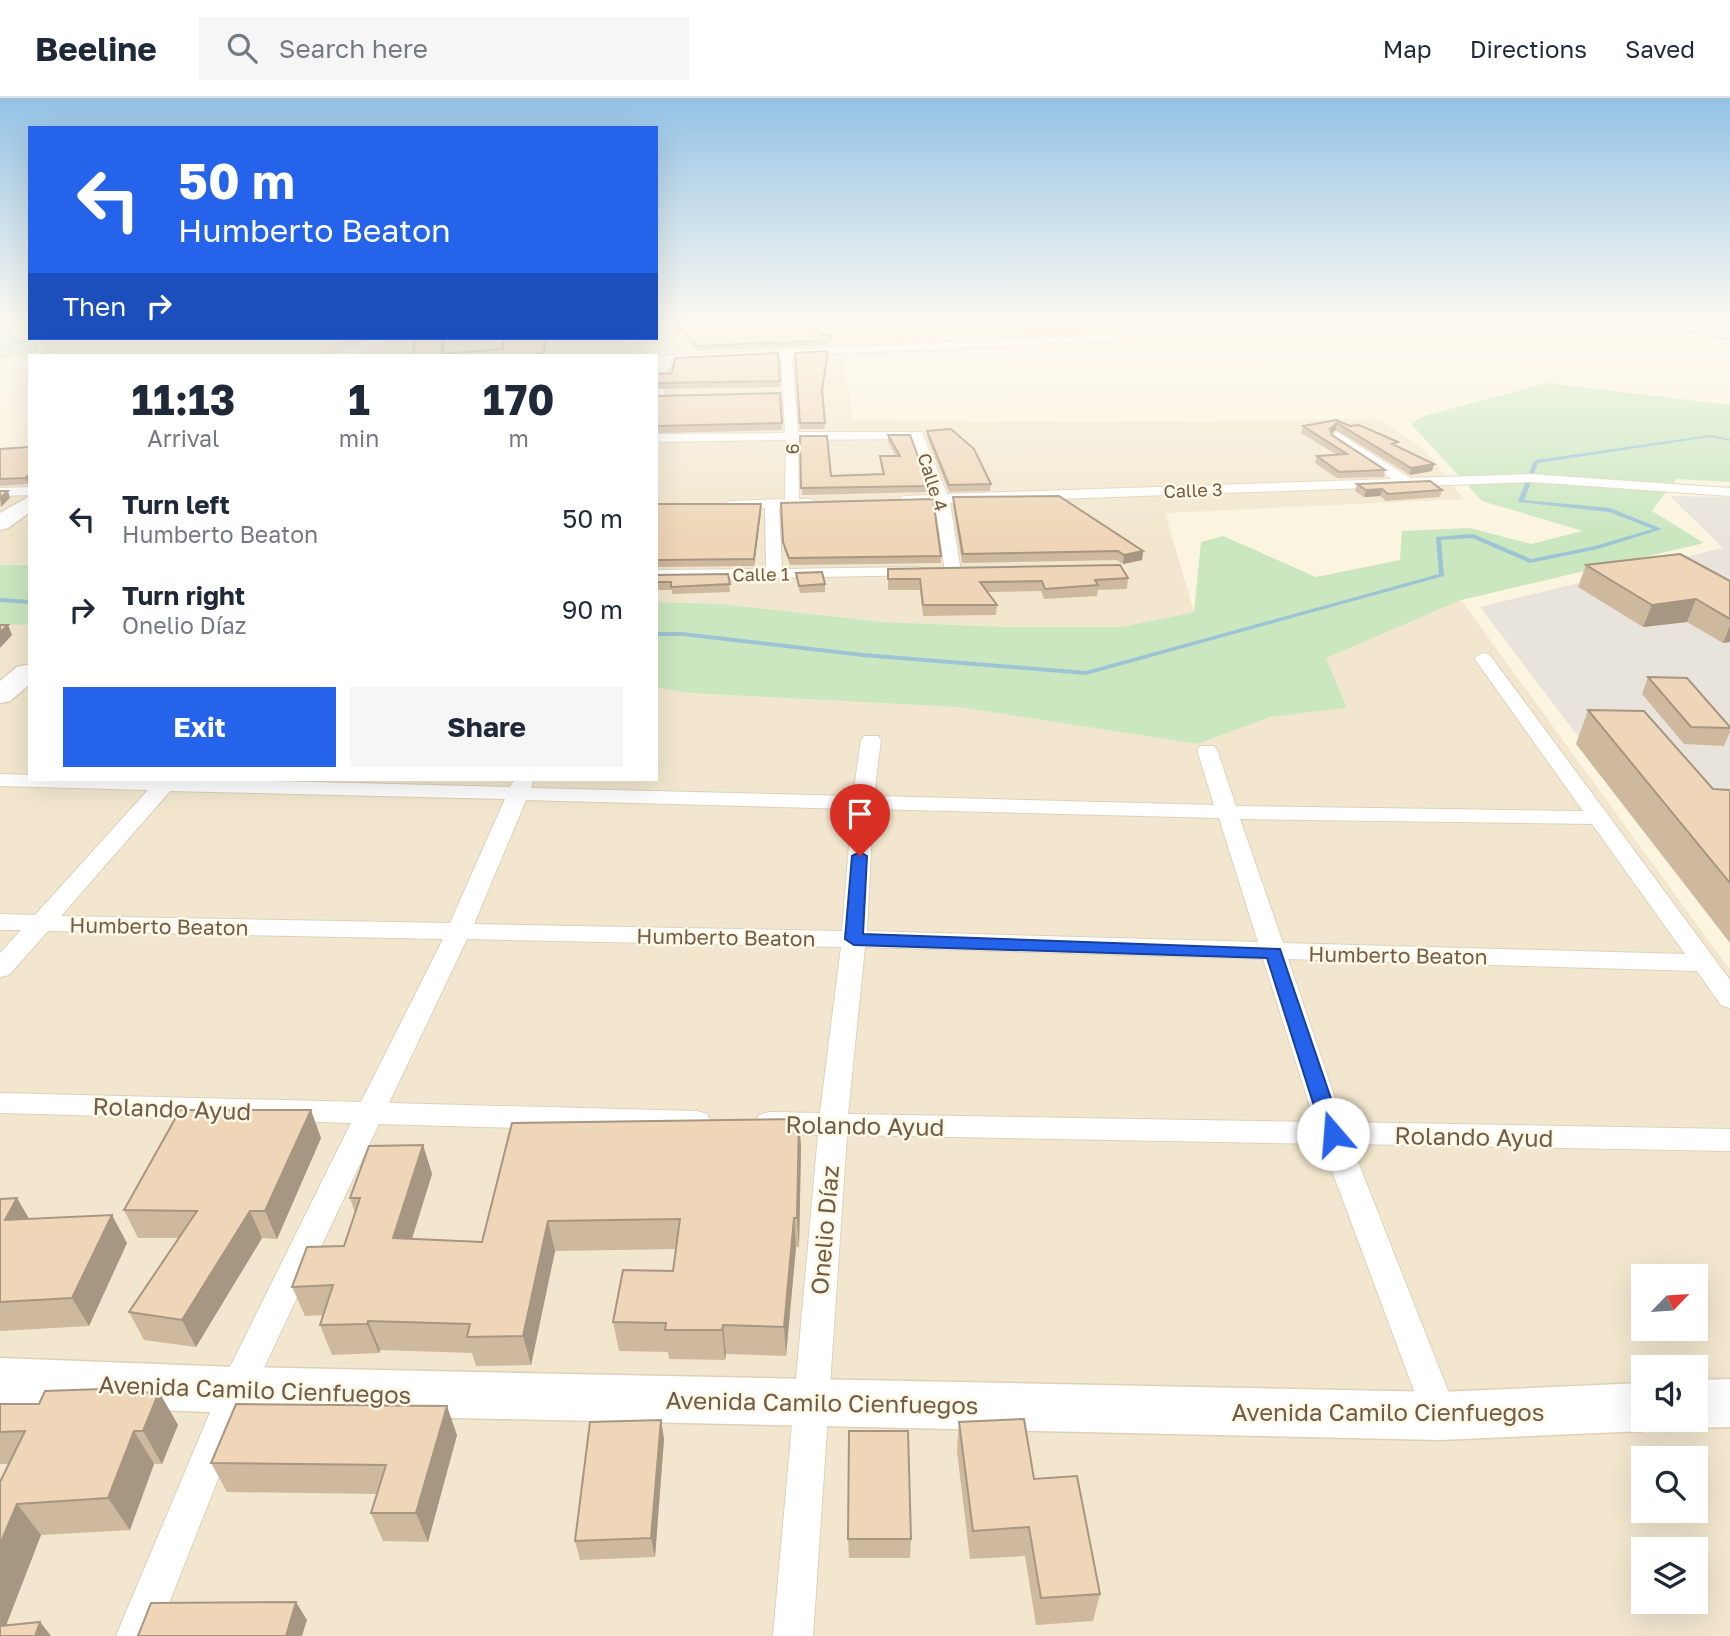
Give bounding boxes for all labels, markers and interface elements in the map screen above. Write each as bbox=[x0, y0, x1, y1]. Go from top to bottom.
search box bbox=[199, 17, 689, 80]
text: Beeline bbox=[35, 29, 157, 68]
icon: search bbox=[223, 29, 261, 67]
text: Search here bbox=[279, 33, 428, 64]
text: Map bbox=[1383, 34, 1432, 63]
text: Directions bbox=[1470, 34, 1587, 63]
text: Saved bbox=[1625, 34, 1695, 63]
text: 50 m bbox=[178, 151, 295, 210]
icon: left bbox=[63, 154, 154, 245]
text: Humberto Beaton bbox=[178, 211, 451, 249]
icon: right bbox=[140, 287, 178, 325]
text: Then bbox=[63, 291, 126, 322]
text: 11:13 bbox=[131, 374, 235, 424]
text: 1 bbox=[348, 374, 370, 424]
text: 170 bbox=[483, 374, 555, 424]
text: Arrival bbox=[147, 424, 219, 452]
text: min bbox=[339, 424, 379, 452]
text: m bbox=[508, 424, 529, 452]
street label: 6 bbox=[781, 443, 803, 455]
street label: Calle 4 bbox=[913, 450, 953, 514]
street label: Calle 3 bbox=[1163, 478, 1223, 502]
text: Turn left bbox=[122, 489, 230, 520]
icon: left bbox=[63, 500, 101, 538]
text: 50 m bbox=[562, 503, 623, 534]
text: Humberto Beaton bbox=[122, 520, 318, 548]
street label: Calle 1 bbox=[732, 562, 790, 585]
text: Turn right bbox=[122, 580, 245, 611]
icon: right bbox=[63, 591, 101, 629]
text: 90 m bbox=[562, 594, 623, 625]
text: Onelio Díaz bbox=[122, 611, 247, 639]
button: Exit bbox=[63, 687, 336, 767]
button: Share bbox=[350, 687, 623, 767]
pin bbox=[830, 784, 890, 856]
icon: arrive bbox=[841, 795, 879, 833]
street label: Humberto Beaton bbox=[69, 911, 249, 941]
street label: Humberto Beaton bbox=[636, 922, 816, 952]
street label: Humberto Beaton bbox=[1308, 940, 1488, 970]
street label: Rolando Ayud bbox=[92, 1091, 252, 1125]
position arrow bbox=[1296, 1097, 1370, 1171]
street label: Rolando Ayud bbox=[785, 1109, 945, 1141]
street label: Rolando Ayud bbox=[1394, 1120, 1554, 1152]
street label: Onelio Díaz bbox=[804, 1164, 844, 1296]
north arrow bbox=[1631, 1264, 1708, 1340]
map controls bbox=[1631, 1264, 1708, 1614]
button: sound bbox=[1631, 1355, 1708, 1432]
street label: Avenida Camilo Cienfuegos bbox=[98, 1369, 412, 1409]
street label: Avenida Camilo Cienfuegos bbox=[665, 1385, 979, 1419]
street label: Avenida Camilo Cienfuegos bbox=[1232, 1397, 1544, 1426]
button: search bbox=[1631, 1446, 1708, 1523]
button: layers bbox=[1631, 1537, 1708, 1614]

